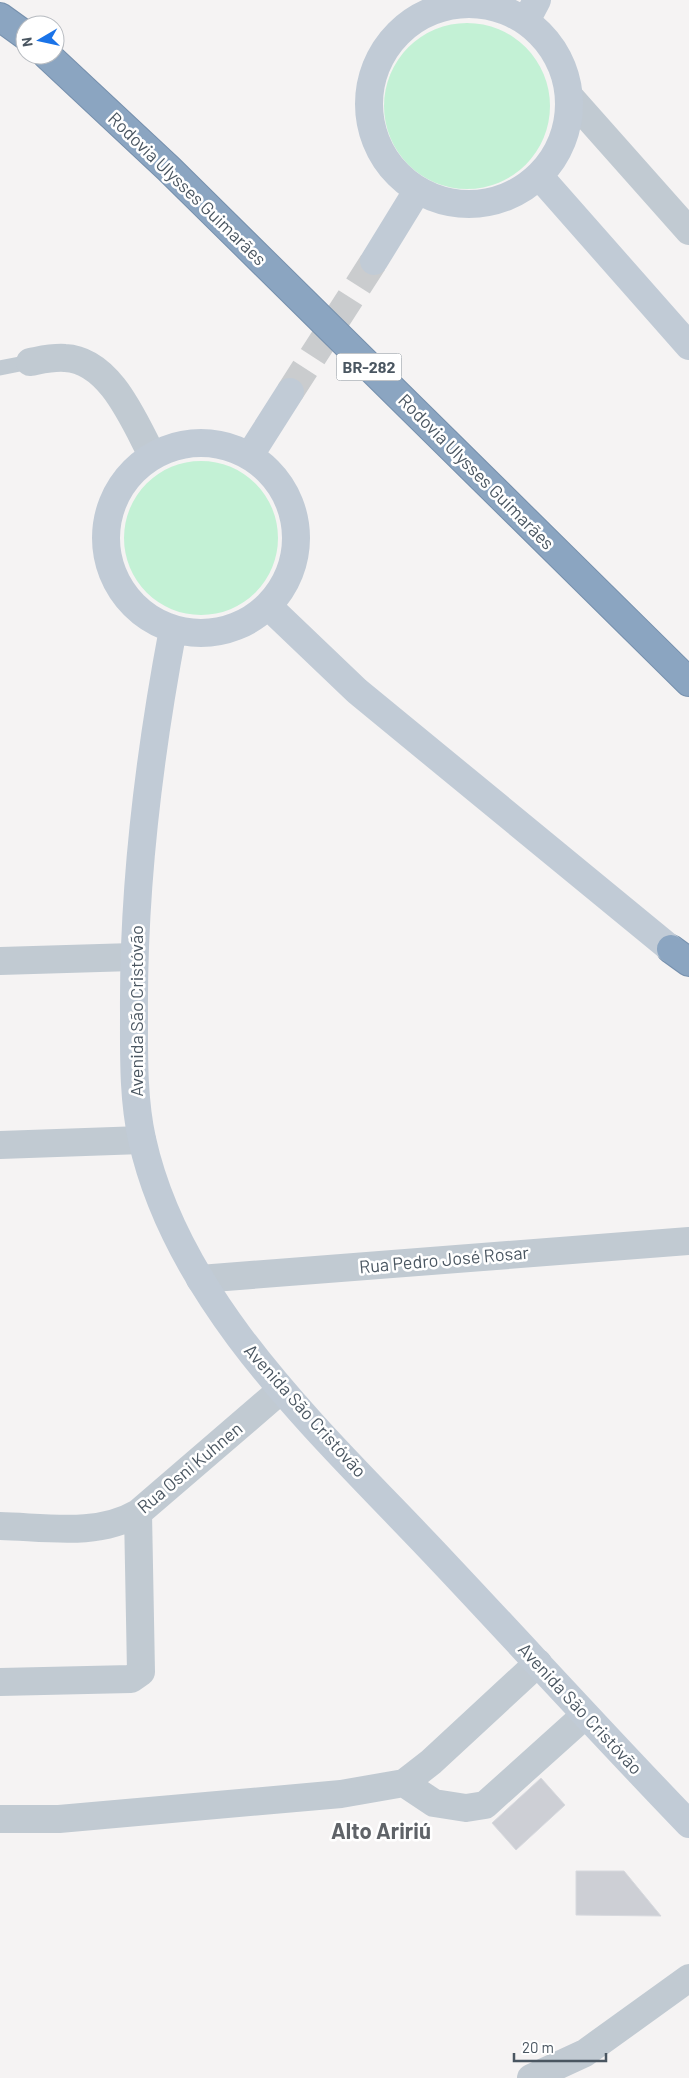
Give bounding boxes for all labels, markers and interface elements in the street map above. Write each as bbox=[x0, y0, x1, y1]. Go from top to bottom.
north arrow bbox=[15, 15, 65, 65]
text: N bbox=[18, 36, 36, 48]
street label: Rodovia Ulysses Guimarães bbox=[104, 107, 271, 270]
road number: BR-282 bbox=[336, 354, 402, 381]
street label: Rodovia Ulysses Guimarães bbox=[394, 389, 559, 554]
street label: Avenida São Cristóvão bbox=[125, 925, 147, 1097]
street label: Rua Pedro José Rosar bbox=[358, 1241, 530, 1277]
street label: Avenida São Cristóvão bbox=[240, 1339, 371, 1481]
street label: Rua Osni Kuhnen bbox=[132, 1417, 246, 1518]
street label: Avenida São Cristóvão bbox=[514, 1638, 647, 1779]
district label: Alto Aririú bbox=[331, 1817, 431, 1843]
scale bar bbox=[514, 2030, 606, 2062]
text: 20 m bbox=[522, 2038, 554, 2056]

